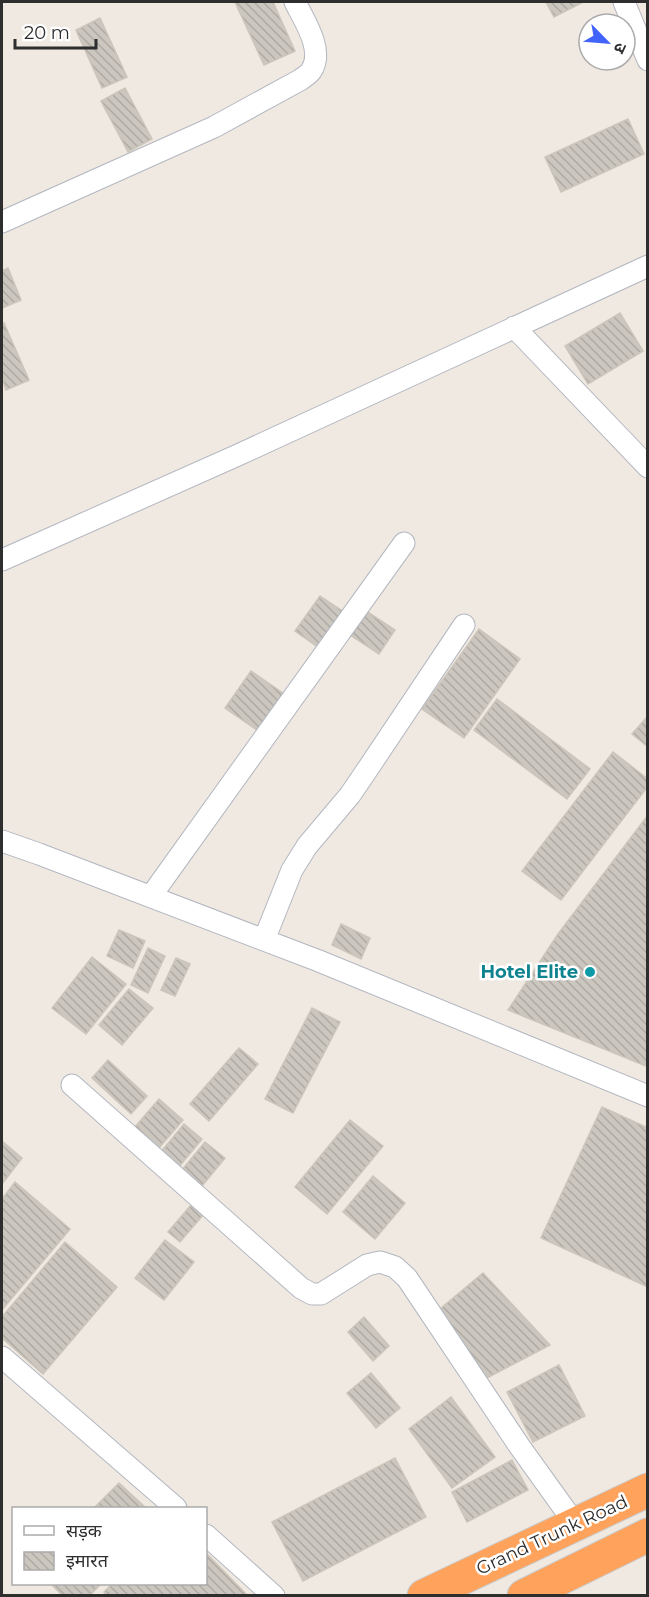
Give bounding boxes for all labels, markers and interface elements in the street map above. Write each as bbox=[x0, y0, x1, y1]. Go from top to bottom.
scale bar bbox=[15, 12, 96, 50]
north arrow bbox=[577, 12, 637, 72]
text: 20 m bbox=[24, 22, 70, 44]
text: उ bbox=[609, 40, 631, 57]
place label: Hotel Elite bbox=[480, 961, 578, 983]
marker: Hotel Elite bbox=[583, 965, 597, 979]
street label: Grand Trunk Road bbox=[473, 1490, 631, 1580]
legend bbox=[12, 1507, 207, 1585]
text: सड़क bbox=[66, 1520, 103, 1542]
text: इमारत bbox=[66, 1550, 109, 1572]

